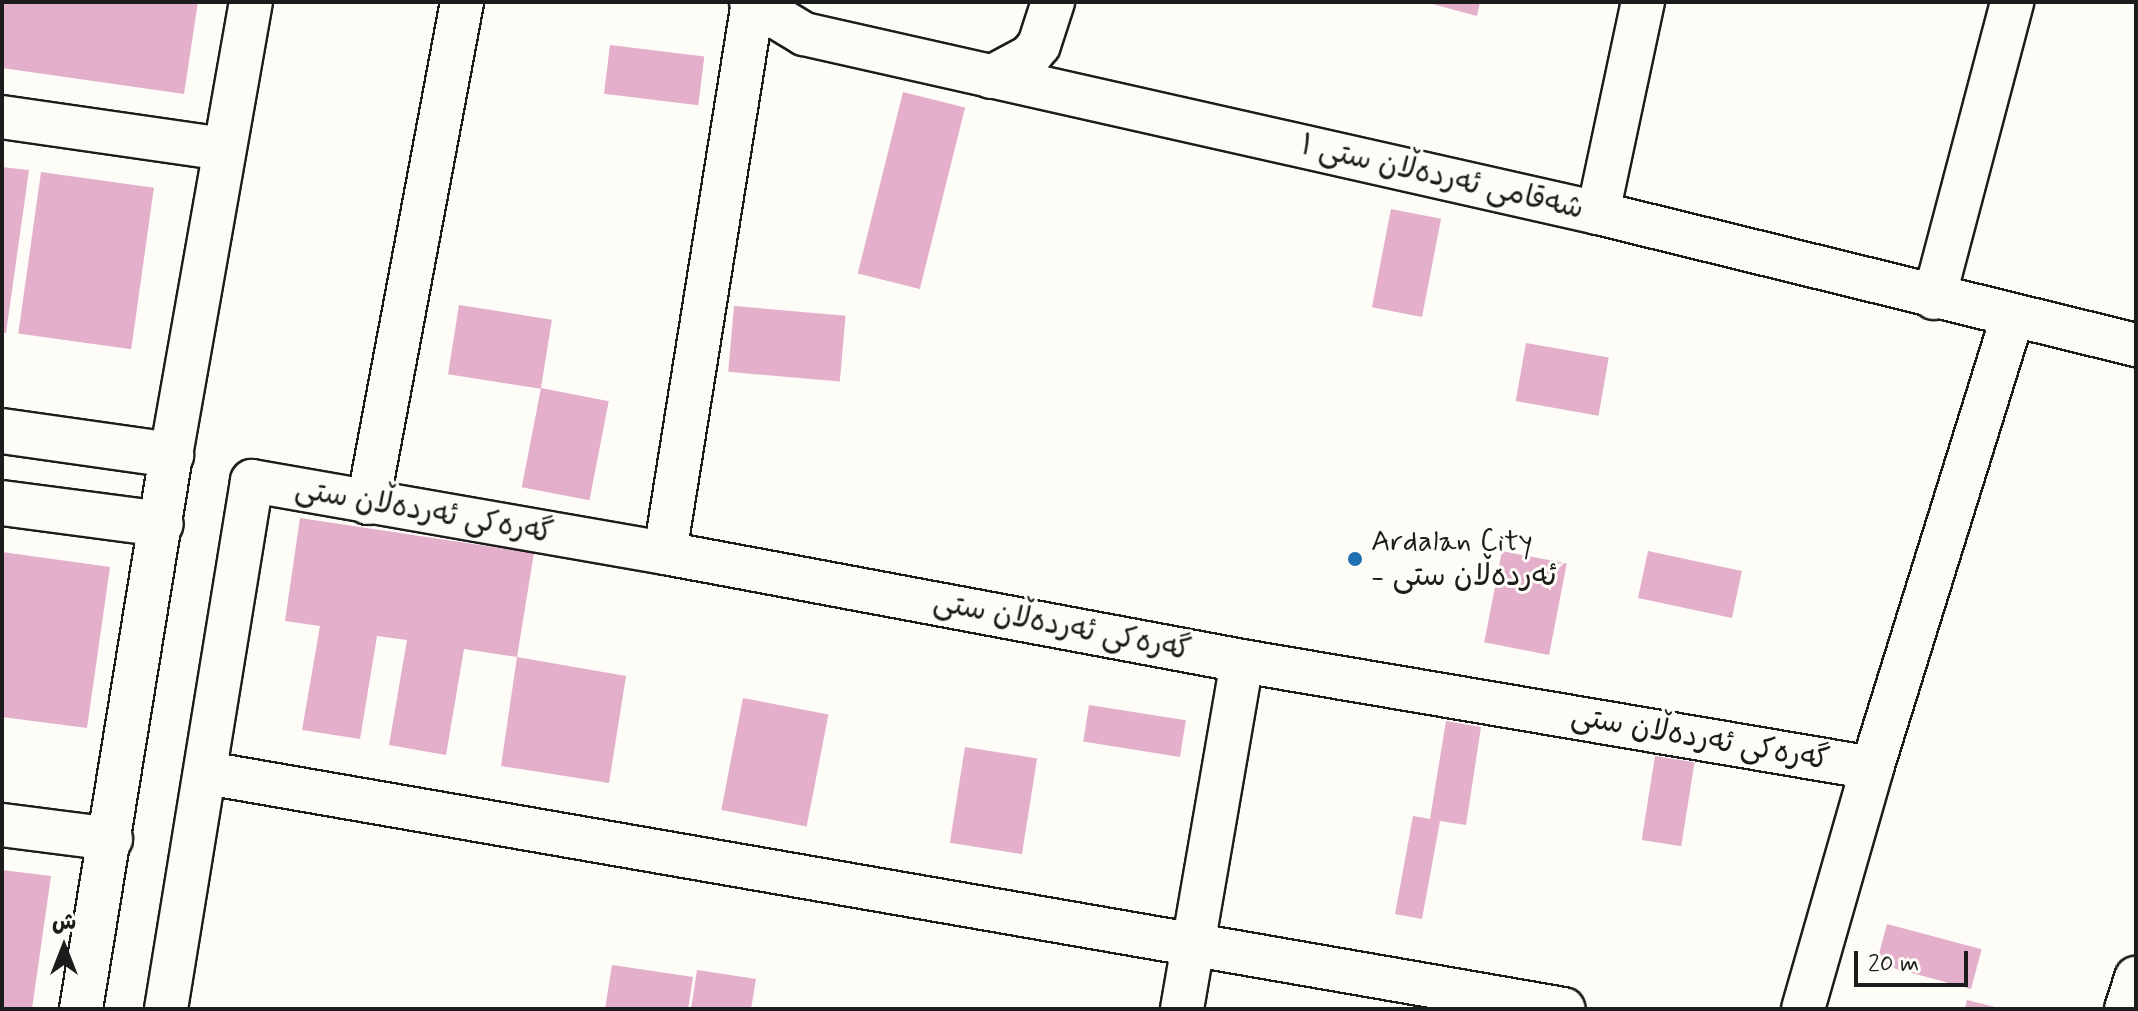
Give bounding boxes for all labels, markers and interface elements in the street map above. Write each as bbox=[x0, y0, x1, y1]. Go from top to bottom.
street label: شەقامی ئەردەڵان ستی ١ bbox=[1297, 128, 1587, 228]
street label: گەرەکی ئەردەڵان ستی bbox=[292, 472, 556, 552]
place label: Ardalan City - ئەردەڵان ستی bbox=[1371, 524, 1557, 594]
marker: Ardalan City - ئەردەڵان ستی bbox=[1346, 550, 1364, 568]
street label: گەرەکی ئەردەڵان ستی bbox=[930, 584, 1194, 670]
street label: گەرەکی ئەردەڵان ستی bbox=[1568, 699, 1832, 779]
north arrow bbox=[24, 907, 104, 987]
text: ش bbox=[52, 909, 76, 937]
scale bar bbox=[1858, 935, 1972, 985]
text: 20 m bbox=[1868, 949, 1919, 980]

